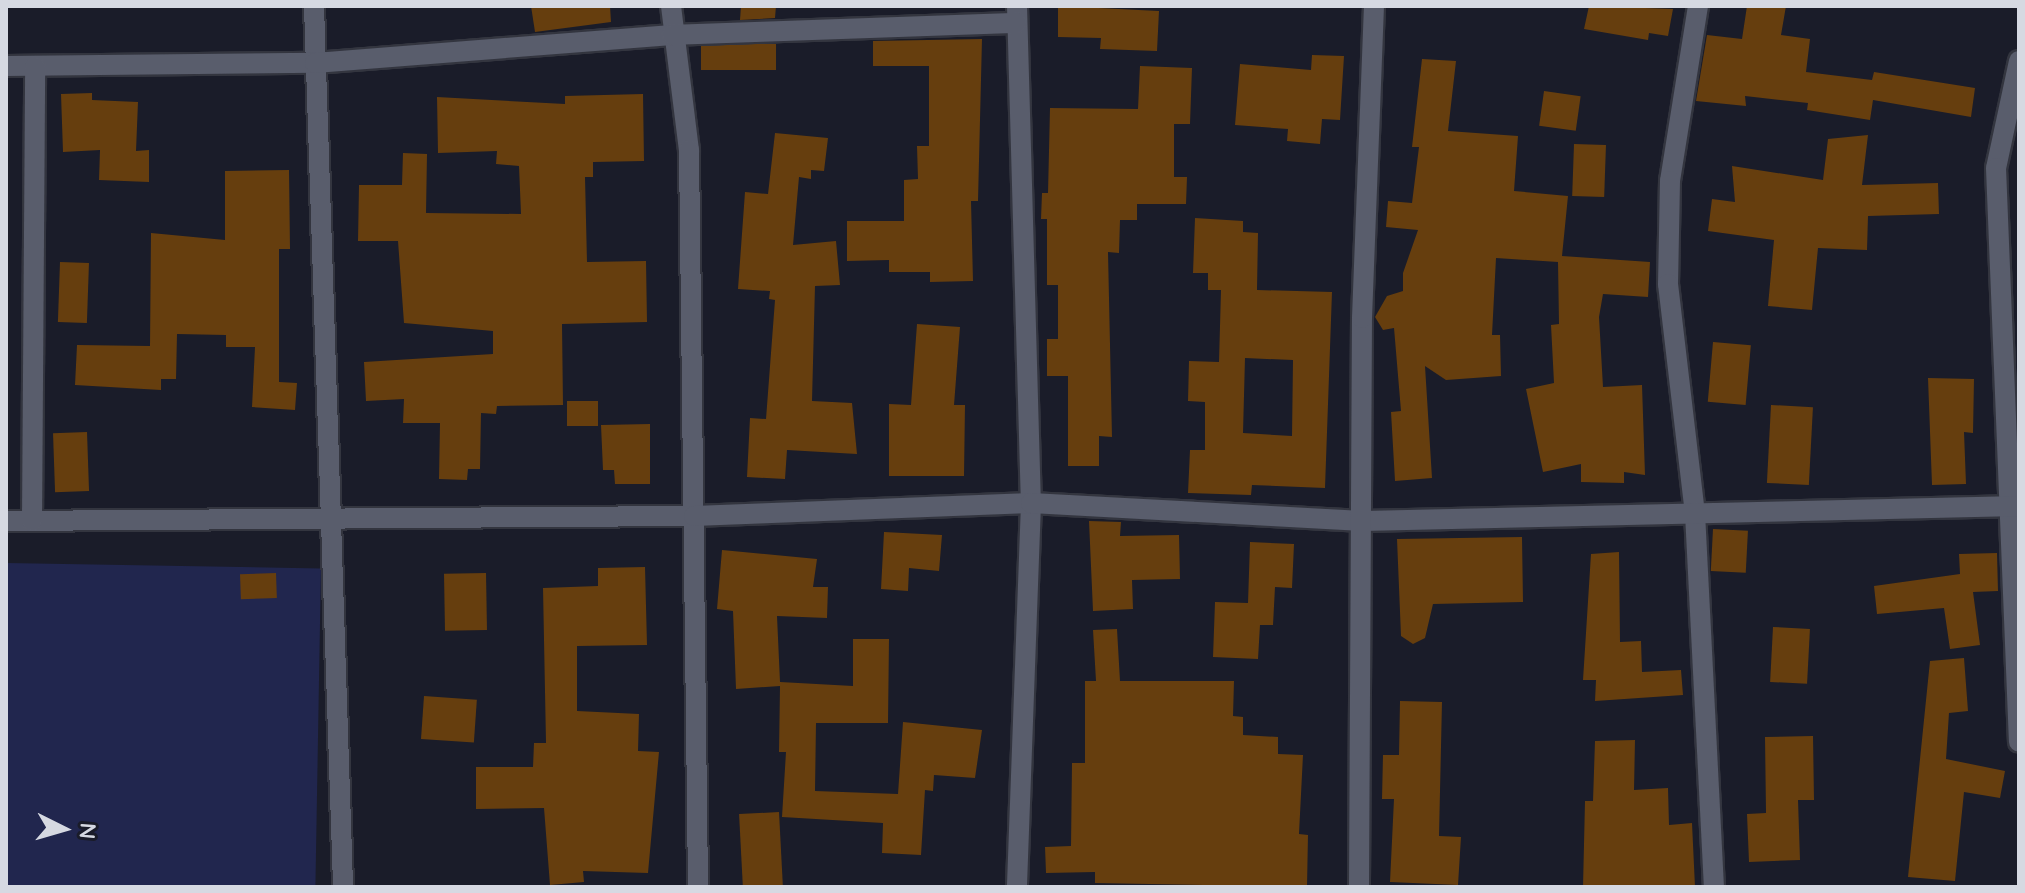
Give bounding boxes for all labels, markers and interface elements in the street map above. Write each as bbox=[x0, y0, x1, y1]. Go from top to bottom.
north arrow bbox=[24, 789, 104, 869]
text: N bbox=[73, 822, 103, 840]

